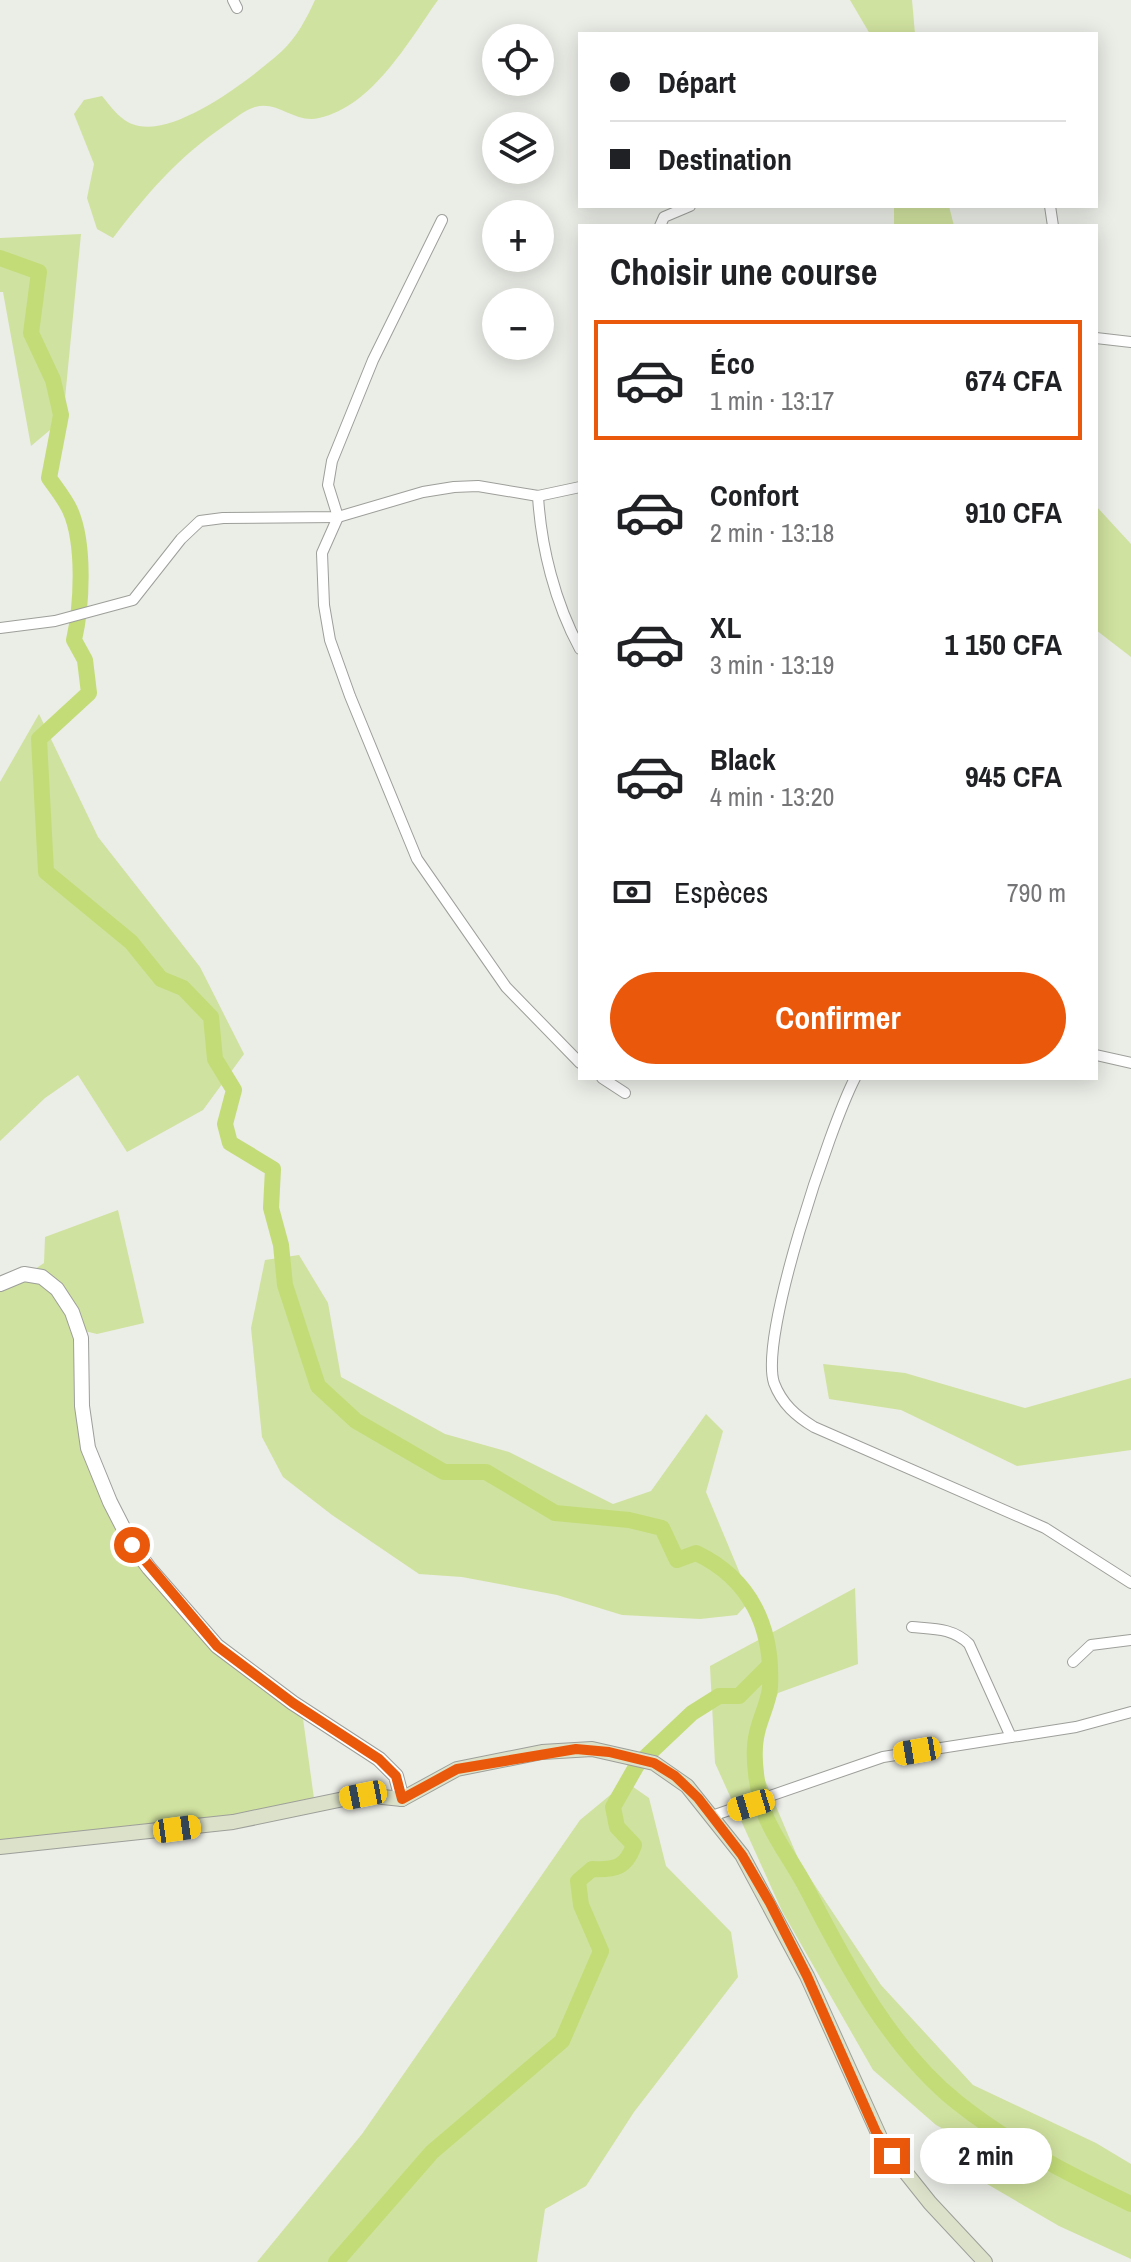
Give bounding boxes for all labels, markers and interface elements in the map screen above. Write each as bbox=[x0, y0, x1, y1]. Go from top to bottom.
map controls bbox=[482, 24, 554, 360]
button: locate bbox=[482, 24, 554, 96]
text: Départ bbox=[658, 62, 736, 102]
button: layers bbox=[482, 112, 554, 184]
text: Destination bbox=[658, 139, 792, 179]
button: + bbox=[482, 200, 554, 272]
text: Choisir une course bbox=[610, 248, 877, 296]
button: − bbox=[482, 288, 554, 360]
text: Éco bbox=[710, 343, 755, 383]
icon: car bbox=[614, 344, 686, 416]
text: 674 CFA bbox=[965, 360, 1062, 400]
text: 1 min · 13:17 bbox=[710, 383, 834, 418]
text: Confort bbox=[710, 475, 799, 515]
icon: car bbox=[614, 476, 686, 548]
text: 910 CFA bbox=[965, 492, 1062, 532]
text: 2 min · 13:18 bbox=[710, 515, 834, 550]
text: XL bbox=[710, 607, 741, 647]
icon: car bbox=[614, 608, 686, 680]
text: 1 150 CFA bbox=[944, 624, 1062, 664]
text: 3 min · 13:19 bbox=[710, 647, 834, 682]
text: Black bbox=[710, 739, 776, 779]
icon: car bbox=[614, 740, 686, 812]
text: 945 CFA bbox=[965, 756, 1062, 796]
text: 4 min · 13:20 bbox=[710, 779, 834, 814]
icon: cash bbox=[610, 870, 654, 914]
text: Espèces bbox=[674, 872, 768, 912]
text: 790 m bbox=[1007, 875, 1066, 910]
button: Confirmer bbox=[610, 972, 1066, 1064]
route start bbox=[114, 1527, 150, 1563]
car bbox=[891, 1735, 943, 1767]
car bbox=[337, 1779, 389, 1811]
car bbox=[725, 1787, 777, 1823]
car bbox=[152, 1814, 202, 1844]
callout: 2 min bbox=[920, 2128, 1052, 2184]
route end bbox=[874, 2138, 910, 2174]
text: 2 min bbox=[958, 2138, 1014, 2173]

